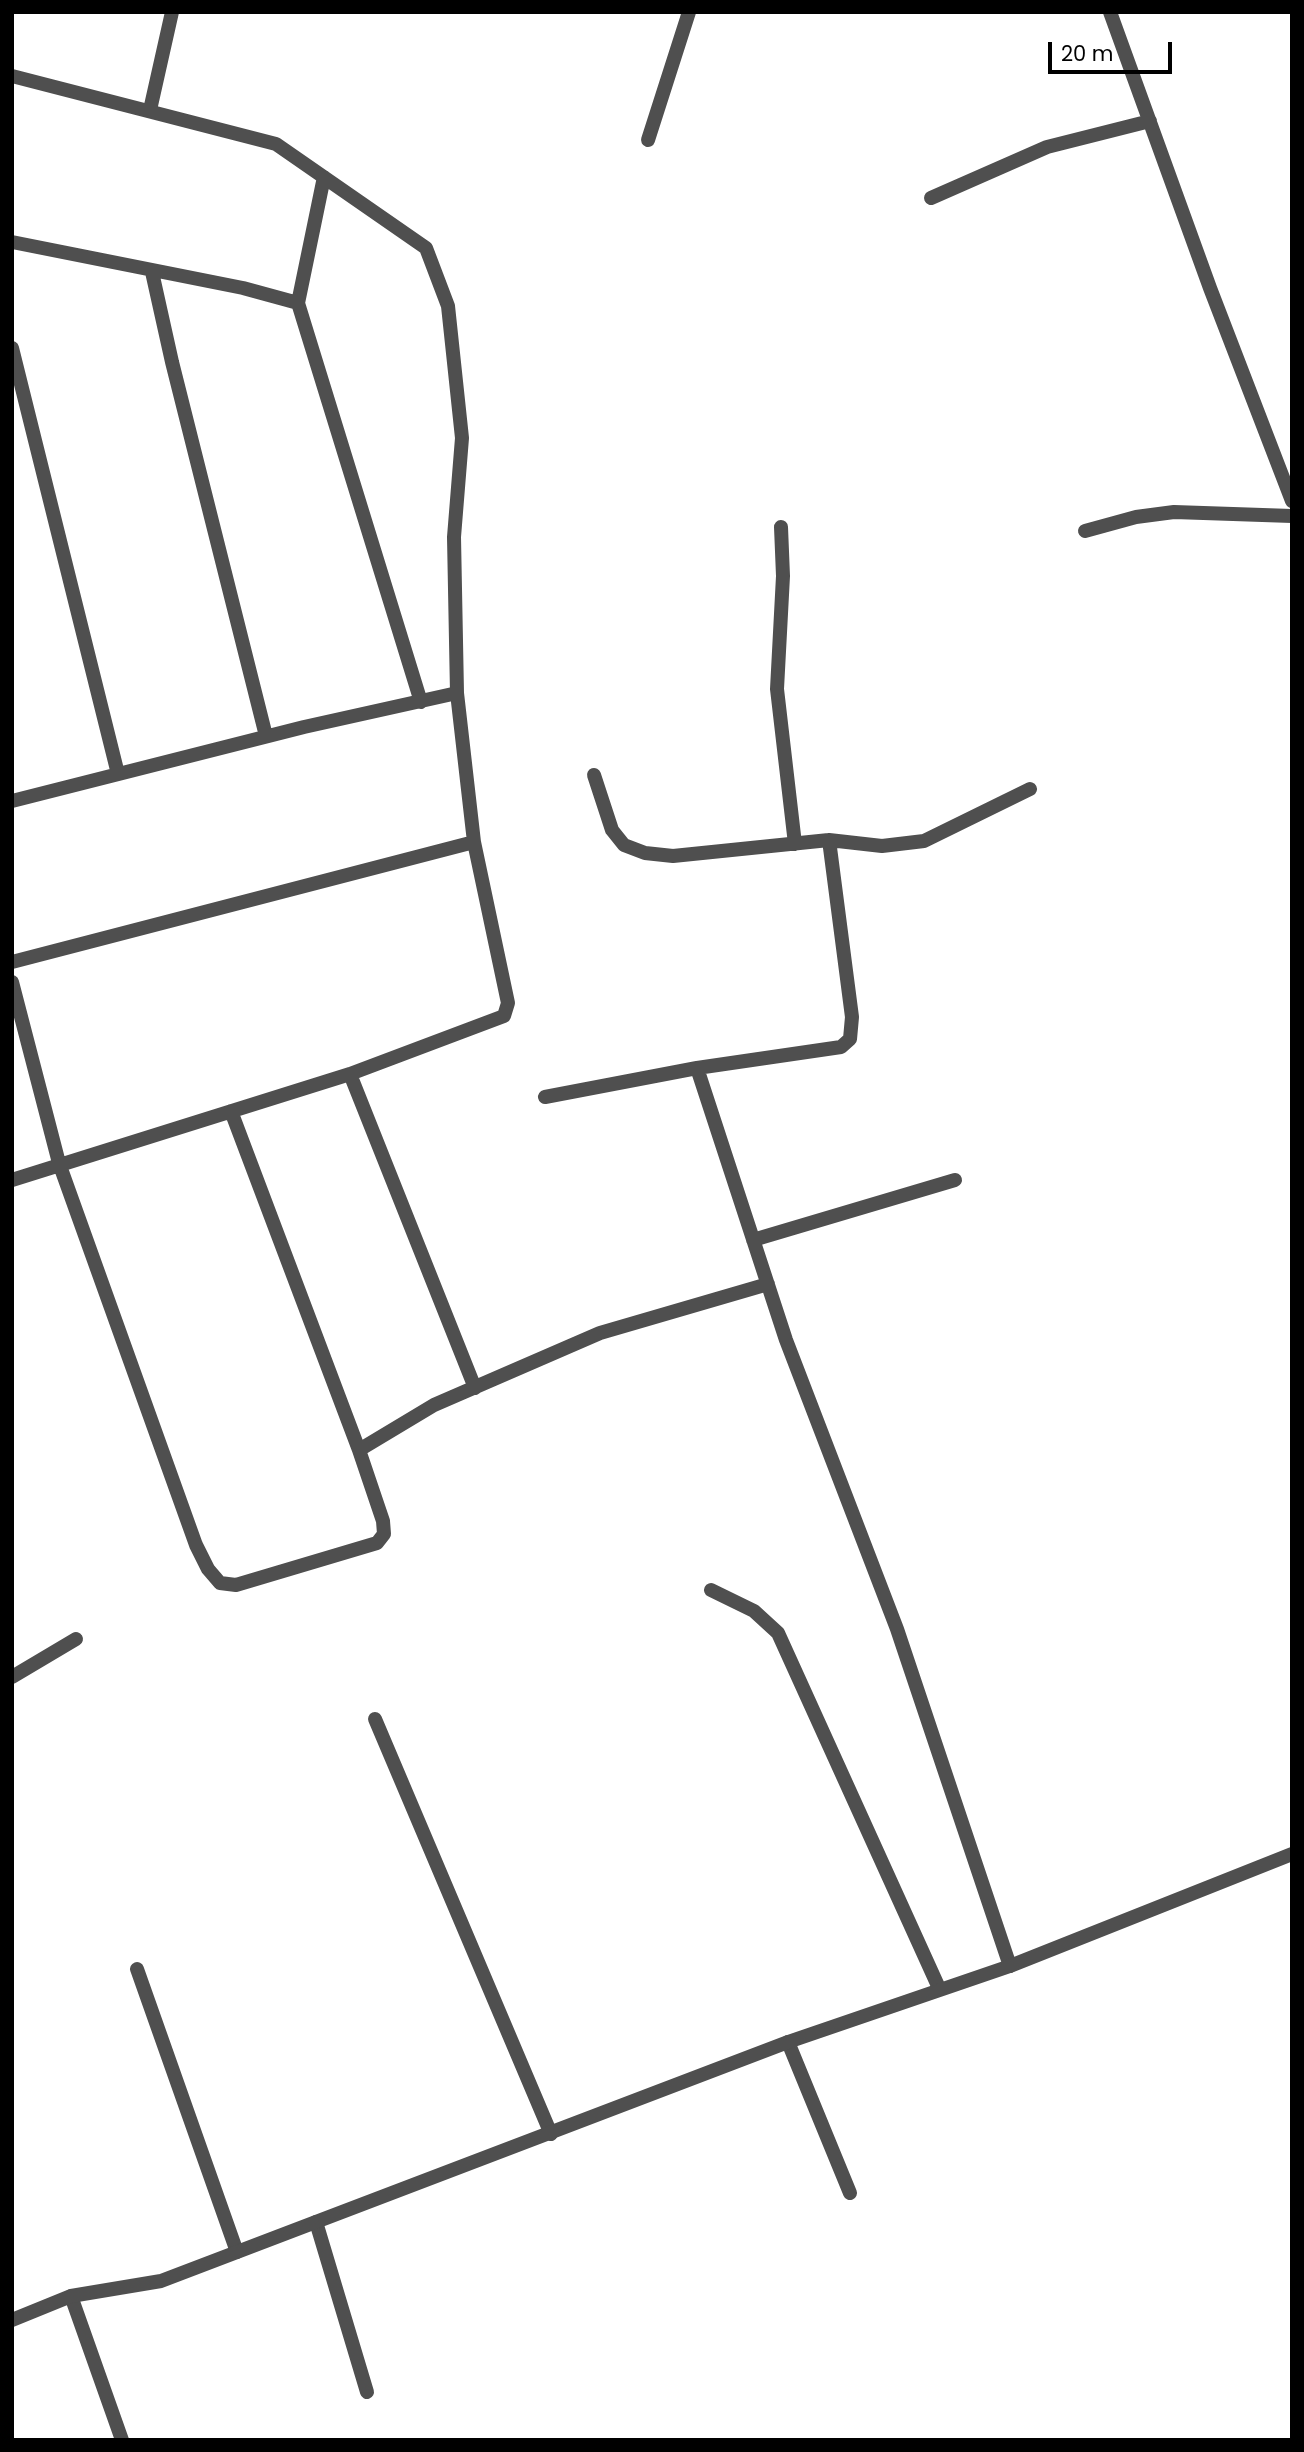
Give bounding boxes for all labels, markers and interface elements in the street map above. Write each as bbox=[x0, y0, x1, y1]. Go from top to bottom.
scale bar bbox=[1052, 28, 1176, 72]
text: 20 m bbox=[1061, 39, 1114, 68]

